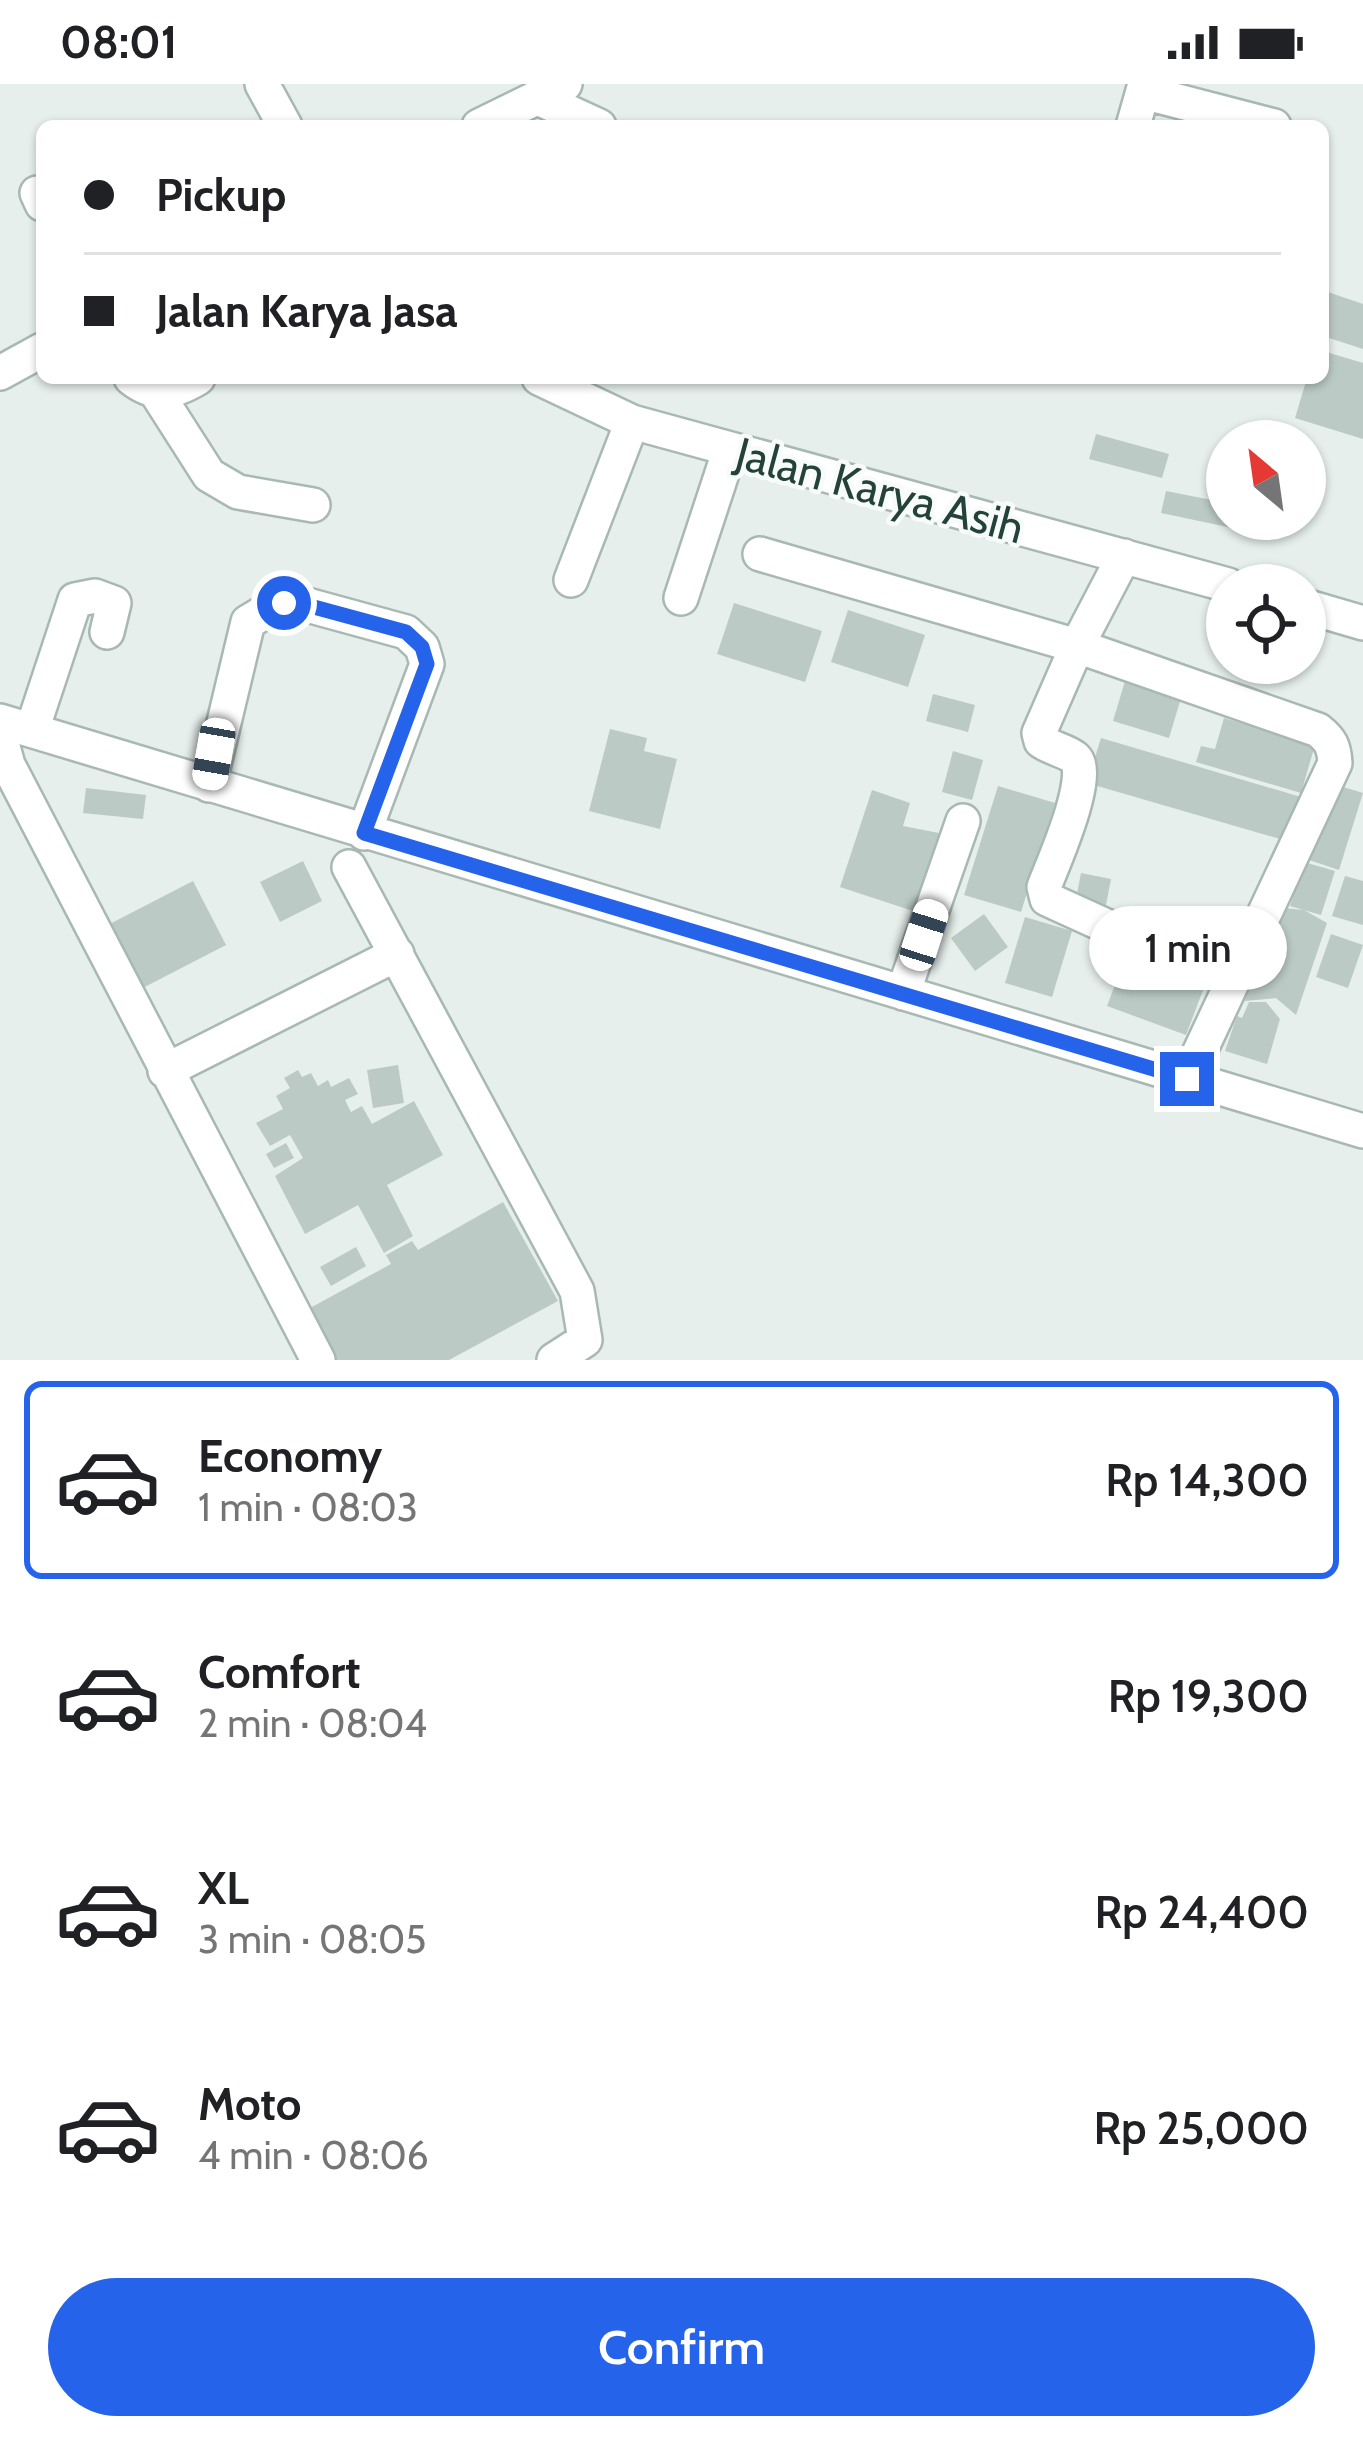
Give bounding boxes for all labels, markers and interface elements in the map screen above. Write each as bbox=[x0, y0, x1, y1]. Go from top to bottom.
text: 08:01 bbox=[60, 15, 177, 69]
text: Pickup bbox=[156, 168, 286, 222]
text: Jalan Karya Jasa bbox=[156, 284, 458, 338]
north arrow bbox=[1206, 420, 1326, 540]
map controls bbox=[1206, 420, 1326, 684]
street label: Jalan Karya Asih bbox=[729, 425, 1030, 554]
button: locate bbox=[1206, 564, 1326, 684]
route start bbox=[257, 576, 311, 630]
car bbox=[190, 715, 238, 793]
car bbox=[896, 895, 952, 975]
callout: 1 min bbox=[1088, 905, 1286, 989]
text: 1 min bbox=[1144, 924, 1232, 972]
route end bbox=[1160, 1052, 1214, 1106]
icon: car bbox=[54, 1426, 162, 1534]
text: Economy bbox=[198, 1429, 382, 1483]
text: Rp 14,300 bbox=[1105, 1453, 1309, 1507]
text: 1 min · 08:03 bbox=[198, 1483, 418, 1531]
icon: car bbox=[54, 1642, 162, 1750]
text: Comfort bbox=[198, 1645, 361, 1699]
text: Rp 19,300 bbox=[1108, 1669, 1309, 1723]
text: 2 min · 08:04 bbox=[198, 1699, 427, 1747]
icon: car bbox=[54, 1858, 162, 1966]
text: XL bbox=[198, 1861, 249, 1915]
text: Rp 24,400 bbox=[1095, 1885, 1309, 1939]
text: 3 min · 08:05 bbox=[198, 1915, 426, 1963]
icon: car bbox=[54, 2074, 162, 2182]
text: Moto bbox=[198, 2077, 301, 2131]
text: Rp 25,000 bbox=[1093, 2101, 1309, 2155]
text: 4 min · 08:06 bbox=[198, 2131, 429, 2179]
button: Confirm bbox=[48, 2278, 1315, 2416]

